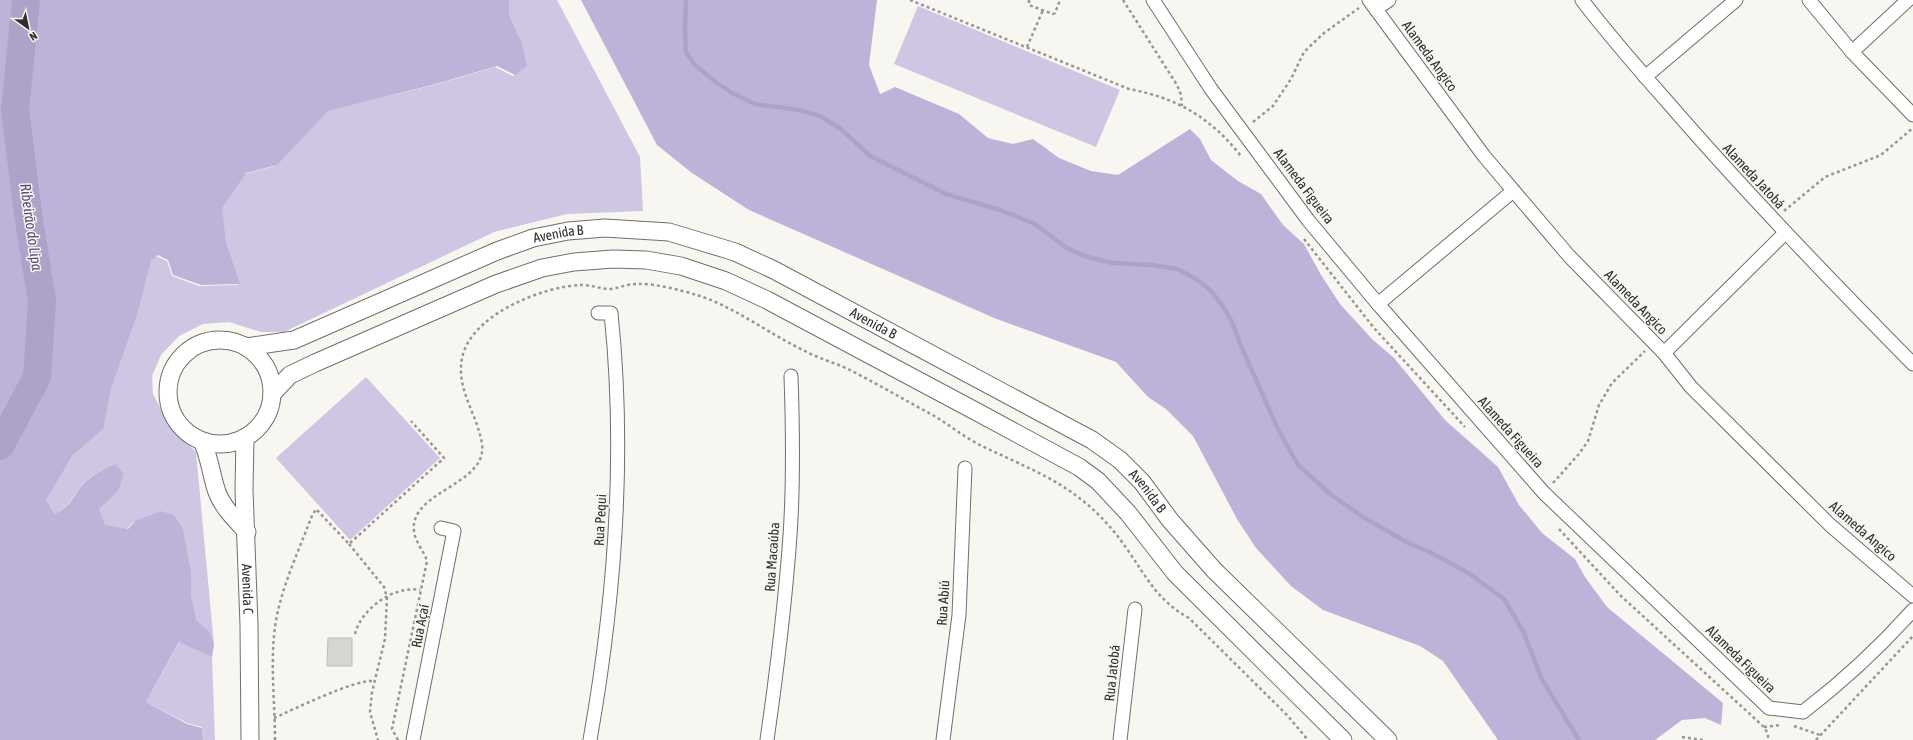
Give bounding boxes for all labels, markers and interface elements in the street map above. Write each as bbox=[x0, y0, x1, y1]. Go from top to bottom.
north arrow bbox=[8, 8, 48, 48]
street label: Alameda Angico bbox=[1399, 18, 1461, 94]
text: N bbox=[27, 30, 39, 43]
street label: Alameda Jatobá bbox=[1720, 140, 1788, 212]
street label: Alameda Figueira bbox=[1271, 145, 1337, 227]
water label: Ribeirão do Lipa bbox=[17, 182, 46, 272]
street label: Avenida B bbox=[532, 222, 584, 246]
street label: Alameda Angico bbox=[1601, 267, 1671, 337]
street label: Avenida B bbox=[847, 304, 900, 342]
street label: Alameda Figueira bbox=[1475, 393, 1547, 471]
street label: Avenida B bbox=[1126, 466, 1170, 516]
street label: Rua Pequi bbox=[591, 494, 609, 546]
street label: Alameda Angico bbox=[1826, 498, 1900, 564]
street label: Rua Macaúba bbox=[762, 522, 782, 592]
street label: Avenida C bbox=[239, 563, 257, 615]
street label: Rua Abiú bbox=[933, 580, 953, 626]
street label: Rua Açaí bbox=[408, 603, 432, 649]
street label: Alameda Figueira bbox=[1703, 622, 1779, 696]
street label: Rua Jatobá bbox=[1101, 644, 1123, 702]

